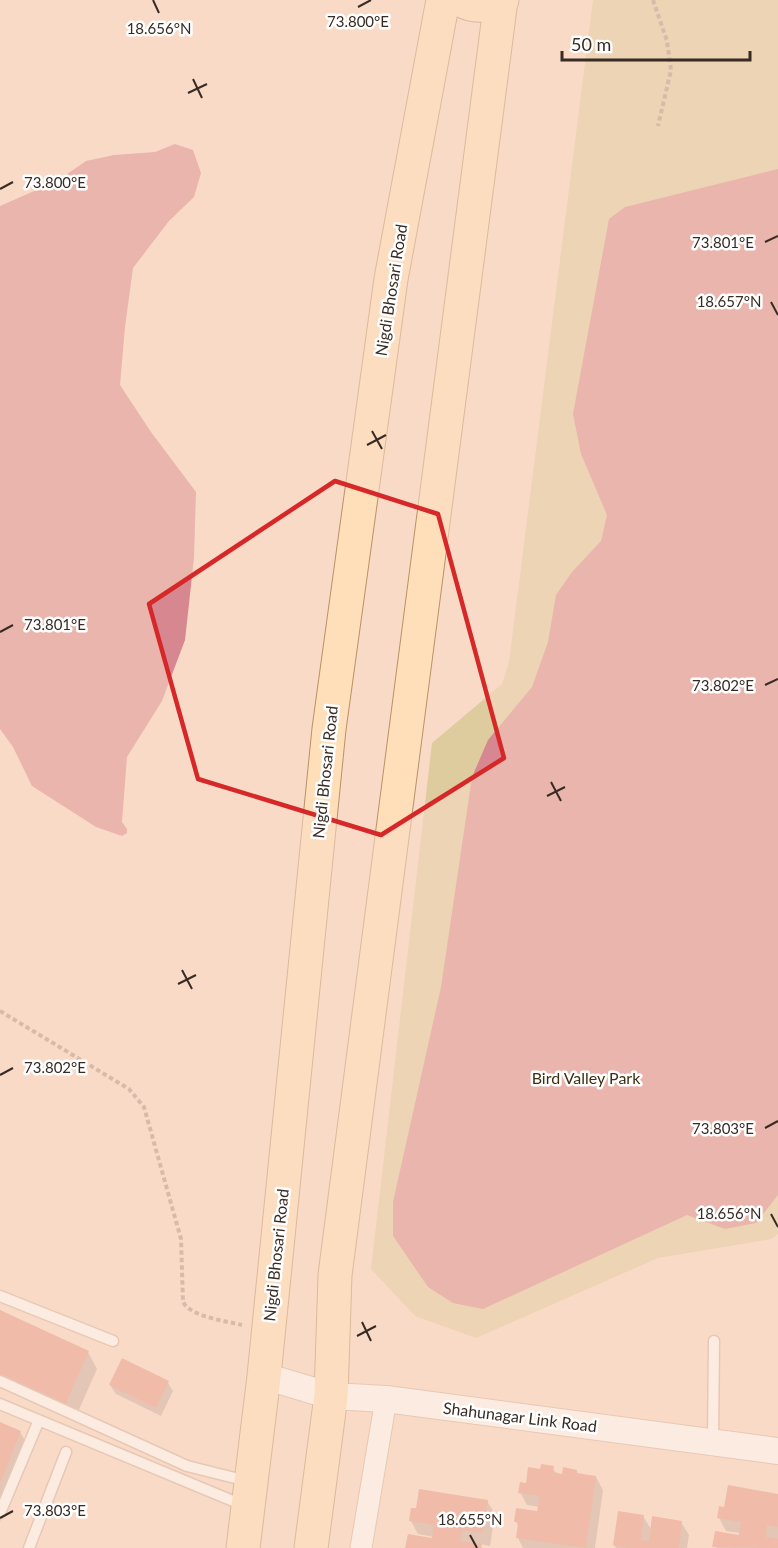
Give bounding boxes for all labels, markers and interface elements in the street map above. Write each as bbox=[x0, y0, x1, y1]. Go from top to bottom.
text: 73.800°E bbox=[327, 12, 389, 30]
text: 18.656°N bbox=[127, 19, 191, 37]
scale bar bbox=[562, 24, 750, 62]
text: 50 m bbox=[571, 33, 611, 55]
text: 73.800°E bbox=[24, 173, 86, 191]
street label: Nigdi Bhosari Road bbox=[371, 223, 410, 357]
text: 73.801°E bbox=[692, 233, 754, 251]
text: 18.657°N bbox=[697, 292, 761, 310]
text: 73.801°E bbox=[24, 615, 86, 633]
text: 73.802°E bbox=[692, 676, 754, 694]
street label: Nigdi Bhosari Road bbox=[308, 705, 341, 839]
text: 73.802°E bbox=[24, 1058, 86, 1076]
park label: Bird Valley Park bbox=[532, 1068, 641, 1087]
text: 73.803°E bbox=[692, 1119, 754, 1137]
street label: Nigdi Bhosari Road bbox=[259, 1188, 292, 1322]
text: 18.656°N bbox=[697, 1204, 761, 1222]
street label: Shahunagar Link Road bbox=[442, 1398, 598, 1435]
text: 73.803°E bbox=[24, 1501, 86, 1519]
text: 18.655°N bbox=[438, 1510, 502, 1528]

